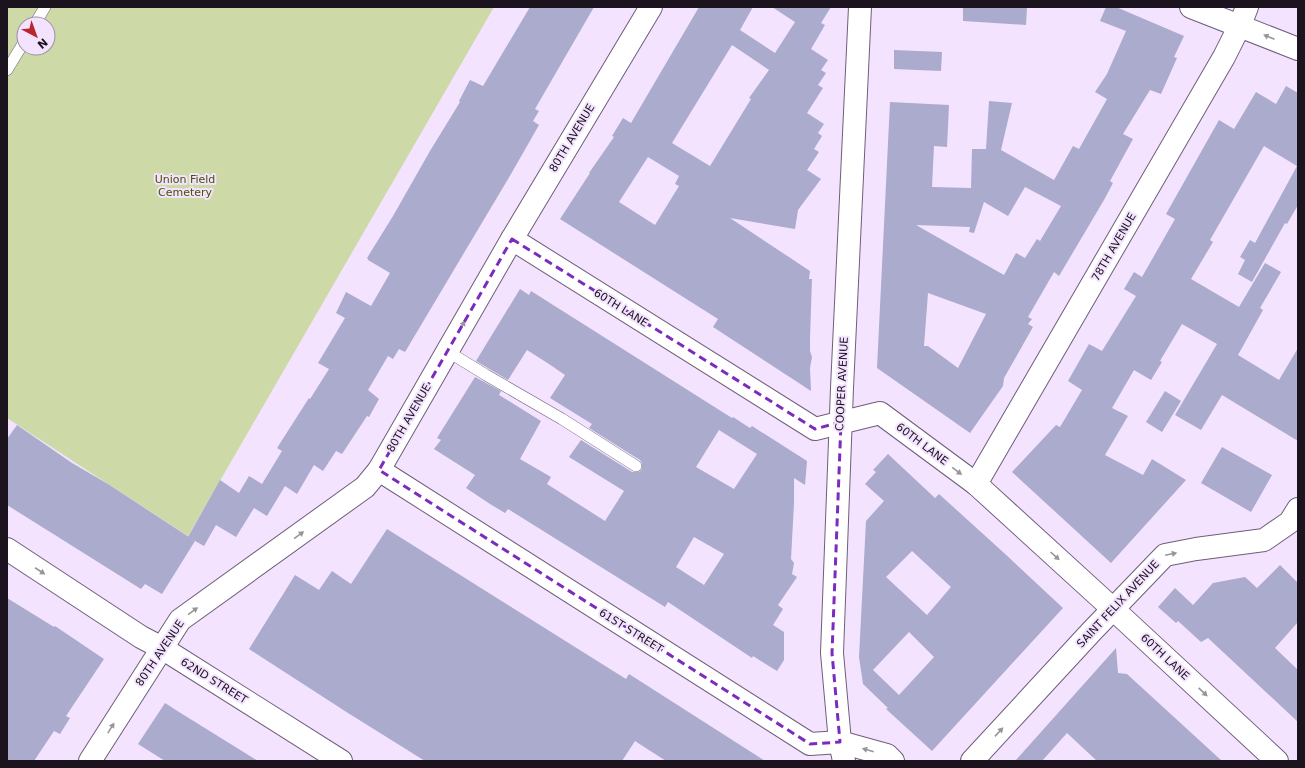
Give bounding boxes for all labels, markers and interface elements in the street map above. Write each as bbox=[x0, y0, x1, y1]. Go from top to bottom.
north arrow bbox=[16, 16, 56, 56]
one-way arrow bbox=[1263, 34, 1275, 40]
text: N bbox=[34, 35, 50, 51]
street label: 80TH AVENUE bbox=[547, 102, 597, 174]
park label: Union Field Cemetery bbox=[155, 173, 215, 199]
street label: 78TH AVENUE bbox=[1089, 210, 1139, 284]
street label: 60TH LANE bbox=[591, 286, 651, 330]
one-way arrow bbox=[458, 320, 465, 332]
street label: COOPER AVENUE bbox=[833, 337, 851, 431]
street label: 80TH AVENUE bbox=[384, 381, 434, 455]
street label: 60TH LANE bbox=[893, 420, 951, 468]
one-way arrow bbox=[952, 466, 963, 475]
one-way arrow bbox=[293, 531, 304, 539]
one-way arrow bbox=[1165, 551, 1177, 557]
one-way arrow bbox=[1050, 552, 1060, 561]
street label: SAINT FELIX AVENUE bbox=[1074, 558, 1162, 650]
one-way arrow bbox=[34, 567, 45, 575]
street label: 61ST STREET bbox=[597, 606, 666, 656]
one-way arrow bbox=[188, 607, 198, 615]
street label: 80TH AVENUE bbox=[133, 617, 187, 689]
street label: 60TH LANE bbox=[1138, 631, 1192, 683]
street label: 62ND STREET bbox=[178, 655, 250, 707]
one-way arrow bbox=[1198, 688, 1208, 697]
one-way arrow bbox=[108, 722, 115, 734]
one-way arrow bbox=[994, 727, 1003, 737]
one-way arrow bbox=[861, 747, 873, 753]

